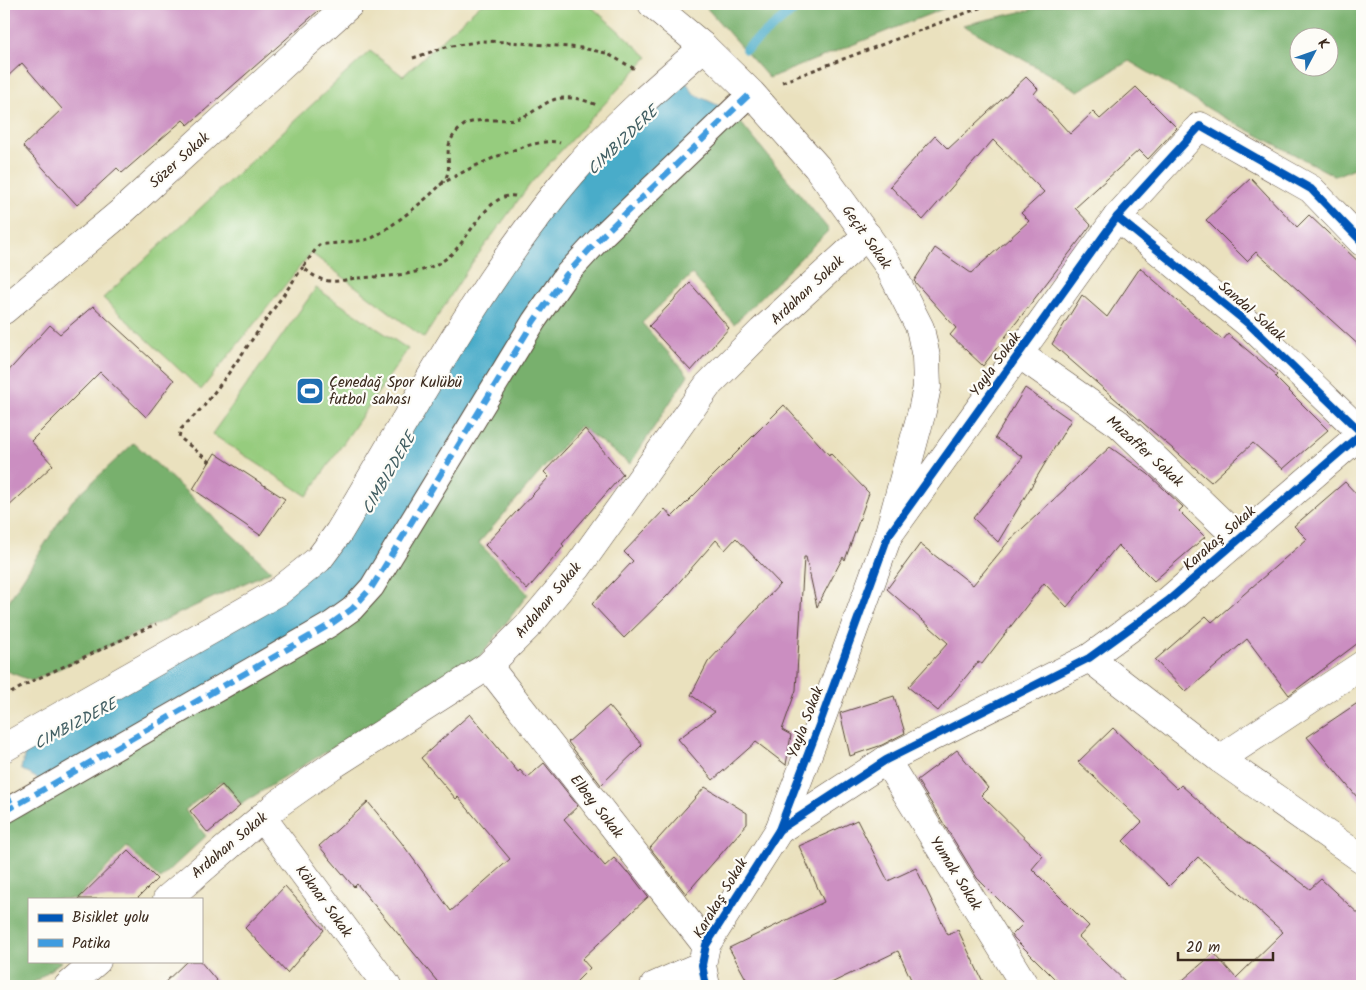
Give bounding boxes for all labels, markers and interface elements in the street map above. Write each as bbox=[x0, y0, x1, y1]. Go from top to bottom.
north arrow bbox=[1288, 28, 1338, 78]
text: K bbox=[1312, 34, 1334, 55]
water label: CIMBIZDERE bbox=[582, 98, 667, 182]
street label: Sözer Sokak bbox=[144, 126, 216, 195]
street label: Geçit Sokak bbox=[835, 200, 898, 275]
street label: Ardahan Sokak bbox=[765, 249, 851, 331]
street label: Sandal Sokak bbox=[1212, 275, 1291, 349]
street label: Yayla Sokak bbox=[964, 326, 1028, 402]
place label: Çenedağ Spor Kulübü futbol sahası bbox=[329, 371, 462, 412]
sports icon: Çenedağ Spor Kulübü futbol sahası bbox=[295, 376, 325, 406]
street label: Muzaffer Sokak bbox=[1100, 410, 1189, 494]
water label: CIMBIZDERE bbox=[356, 425, 425, 519]
street label: Karakaş Sokak bbox=[1178, 499, 1262, 577]
street label: Ardahan Sokak bbox=[510, 556, 589, 644]
street label: Yayla Sokak bbox=[781, 682, 831, 762]
water label: CIMBIZDERE bbox=[30, 690, 125, 757]
street label: Elbey Sokak bbox=[563, 769, 630, 845]
street label: Ardahan Sokak bbox=[186, 806, 274, 885]
street label: Yumak Sokak bbox=[923, 832, 988, 916]
street label: Karakaş Sokak bbox=[687, 853, 755, 943]
street label: Köknar Sokak bbox=[289, 860, 358, 944]
legend bbox=[28, 898, 202, 962]
text: Bisiklet yolu bbox=[72, 906, 149, 930]
scale bar bbox=[1178, 930, 1274, 962]
text: Patika bbox=[72, 932, 111, 956]
text: 20 m bbox=[1186, 936, 1220, 960]

